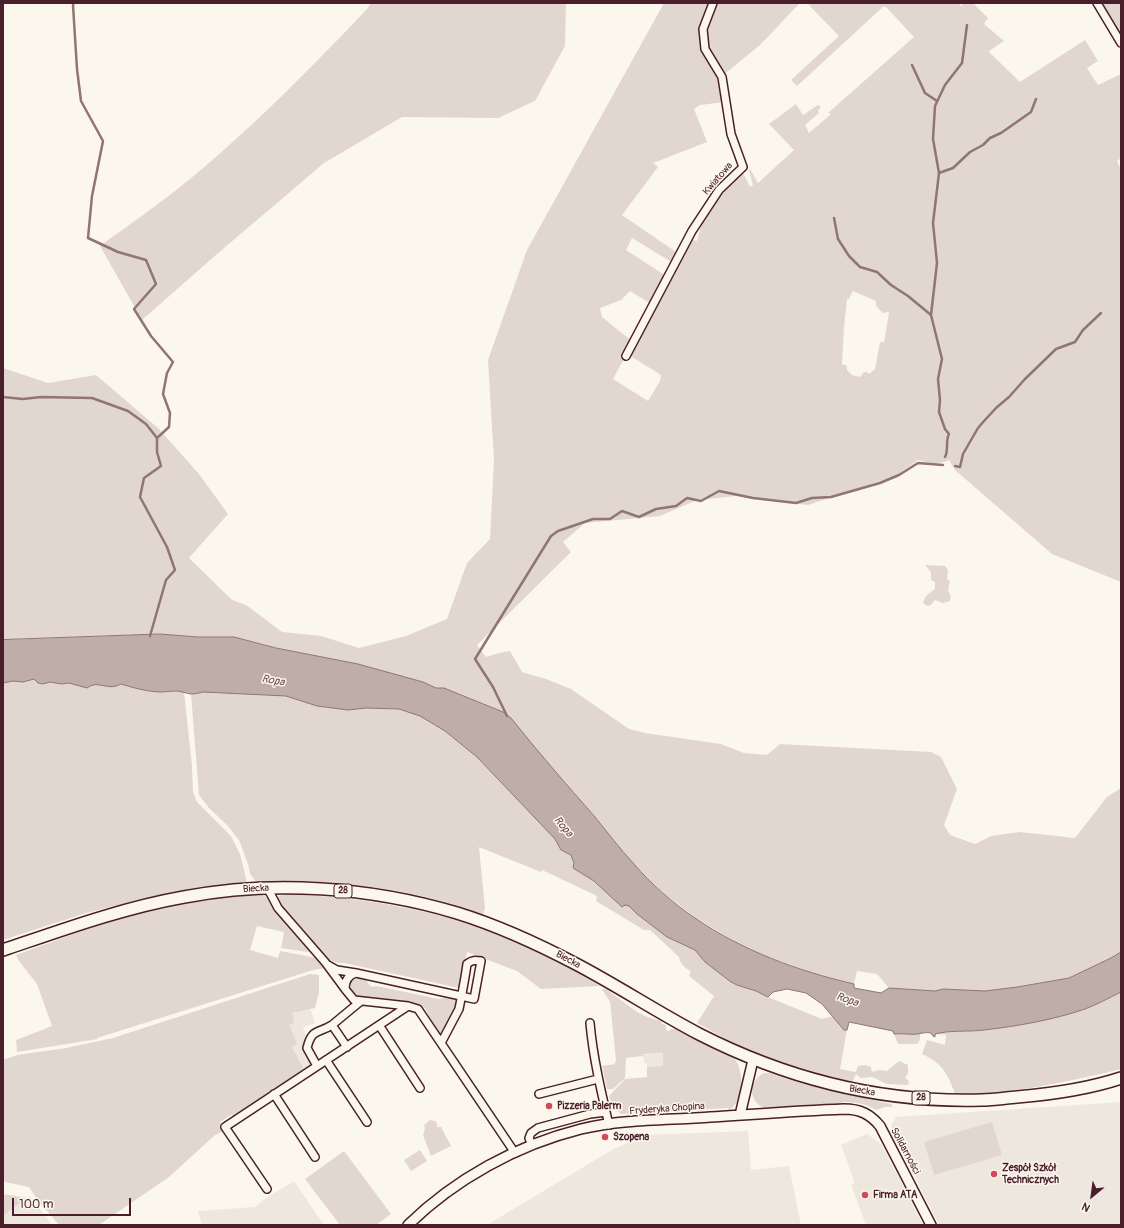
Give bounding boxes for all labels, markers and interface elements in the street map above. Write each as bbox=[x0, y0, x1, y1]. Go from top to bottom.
street label: Kwiatowa bbox=[700, 160, 736, 198]
water label: Ropa bbox=[261, 673, 285, 689]
water label: Ropa bbox=[551, 814, 575, 840]
street label: Biecka bbox=[243, 882, 269, 896]
road number: 28 bbox=[334, 884, 352, 898]
street label: Biecka bbox=[554, 949, 582, 971]
water label: Ropa bbox=[834, 990, 860, 1010]
street label: Biecka bbox=[848, 1083, 876, 1099]
road number: 28 bbox=[912, 1091, 930, 1105]
place label: Pizzeria Palerm bbox=[557, 1100, 621, 1112]
street label: Fryderyka Chopina bbox=[629, 1100, 705, 1118]
marker: Pizzeria Palerm bbox=[544, 1101, 554, 1111]
street label: Solidarności bbox=[888, 1126, 922, 1176]
place label: Szopena bbox=[613, 1131, 649, 1143]
marker: Szopena bbox=[600, 1132, 610, 1142]
place label: Zespół Szkół Technicznych bbox=[1002, 1162, 1059, 1186]
marker: Zespół Szkół Technicznych bbox=[989, 1169, 999, 1179]
north arrow bbox=[1072, 1176, 1112, 1216]
place label: Firma ATA bbox=[873, 1189, 917, 1201]
scale bar bbox=[14, 1190, 133, 1216]
marker: Firma ATA bbox=[860, 1190, 870, 1200]
text: 100 m bbox=[19, 1197, 53, 1212]
text: N bbox=[1080, 1199, 1092, 1214]

